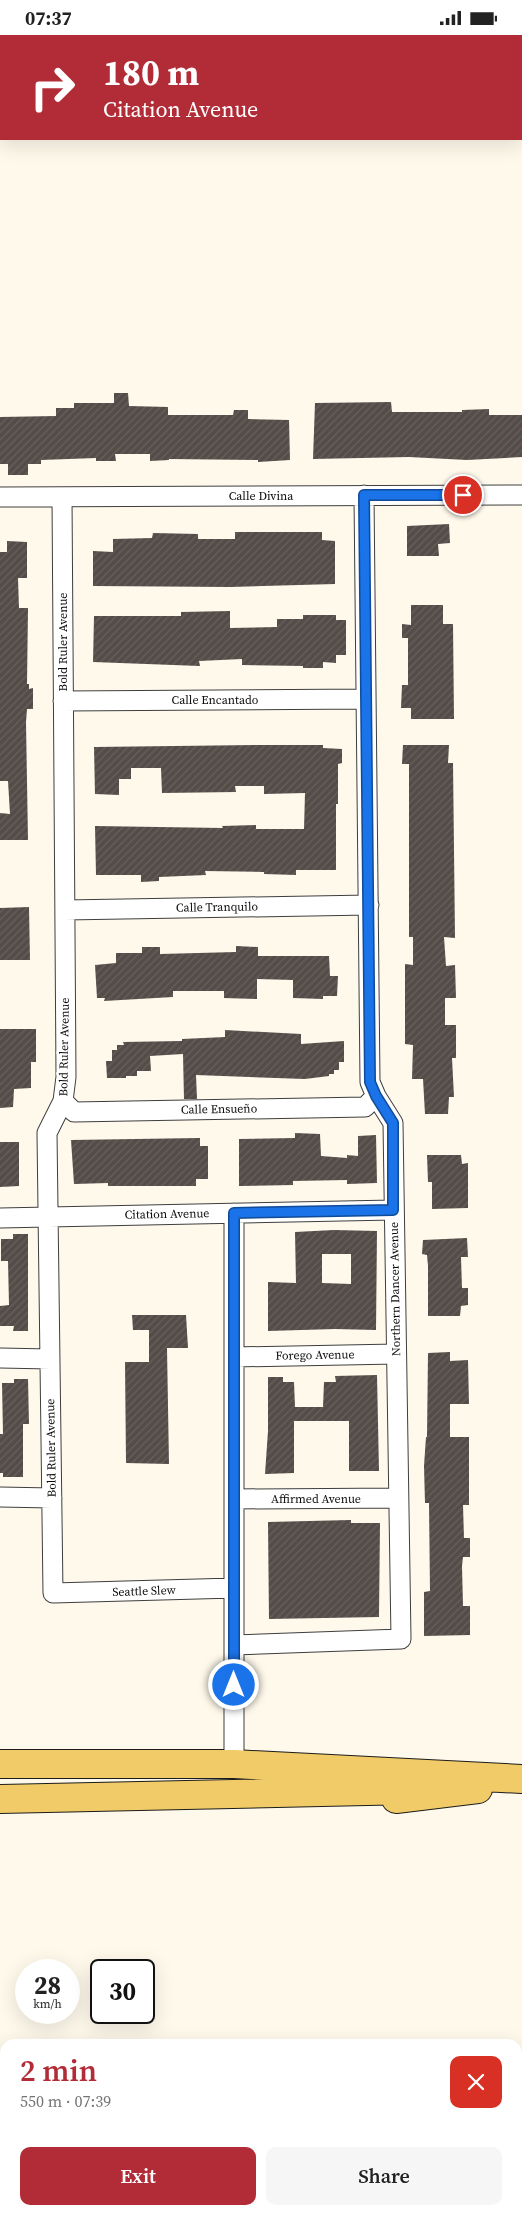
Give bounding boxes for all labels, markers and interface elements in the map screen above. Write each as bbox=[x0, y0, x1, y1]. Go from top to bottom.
text: 07:37 bbox=[25, 5, 72, 31]
text: 180 m bbox=[103, 49, 199, 97]
icon: right bbox=[20, 55, 85, 120]
text: Citation Avenue bbox=[103, 94, 258, 124]
pin bbox=[442, 474, 484, 516]
icon: arrive bbox=[449, 481, 477, 509]
street label: Calle Divina bbox=[229, 488, 294, 504]
street label: Bold Ruler Avenue bbox=[55, 593, 71, 691]
street label: Calle Encantado bbox=[172, 692, 259, 708]
street label: Calle Tranquilo bbox=[176, 898, 259, 916]
street label: Bold Ruler Avenue bbox=[55, 997, 73, 1097]
street label: Calle Ensueño bbox=[181, 1100, 258, 1118]
street label: Citation Avenue bbox=[125, 1205, 209, 1223]
street label: Northern Dancer Avenue bbox=[386, 1222, 404, 1356]
street label: Forego Avenue bbox=[275, 1346, 355, 1364]
street label: Bold Ruler Avenue bbox=[42, 1398, 60, 1498]
street label: Affirmed Avenue bbox=[271, 1491, 361, 1507]
street label: Seattle Slew bbox=[112, 1582, 177, 1600]
position arrow bbox=[207, 1658, 259, 1710]
speed limit sign: 30 bbox=[90, 1959, 155, 2024]
text: 28 bbox=[34, 1968, 61, 2002]
text: km/h bbox=[33, 1996, 62, 2012]
text: 2 min bbox=[20, 2050, 97, 2091]
button: close bbox=[450, 2056, 502, 2108]
text: 550 m · 07:39 bbox=[20, 2090, 111, 2112]
button: Exit bbox=[20, 2147, 256, 2205]
button: Share bbox=[266, 2147, 502, 2205]

